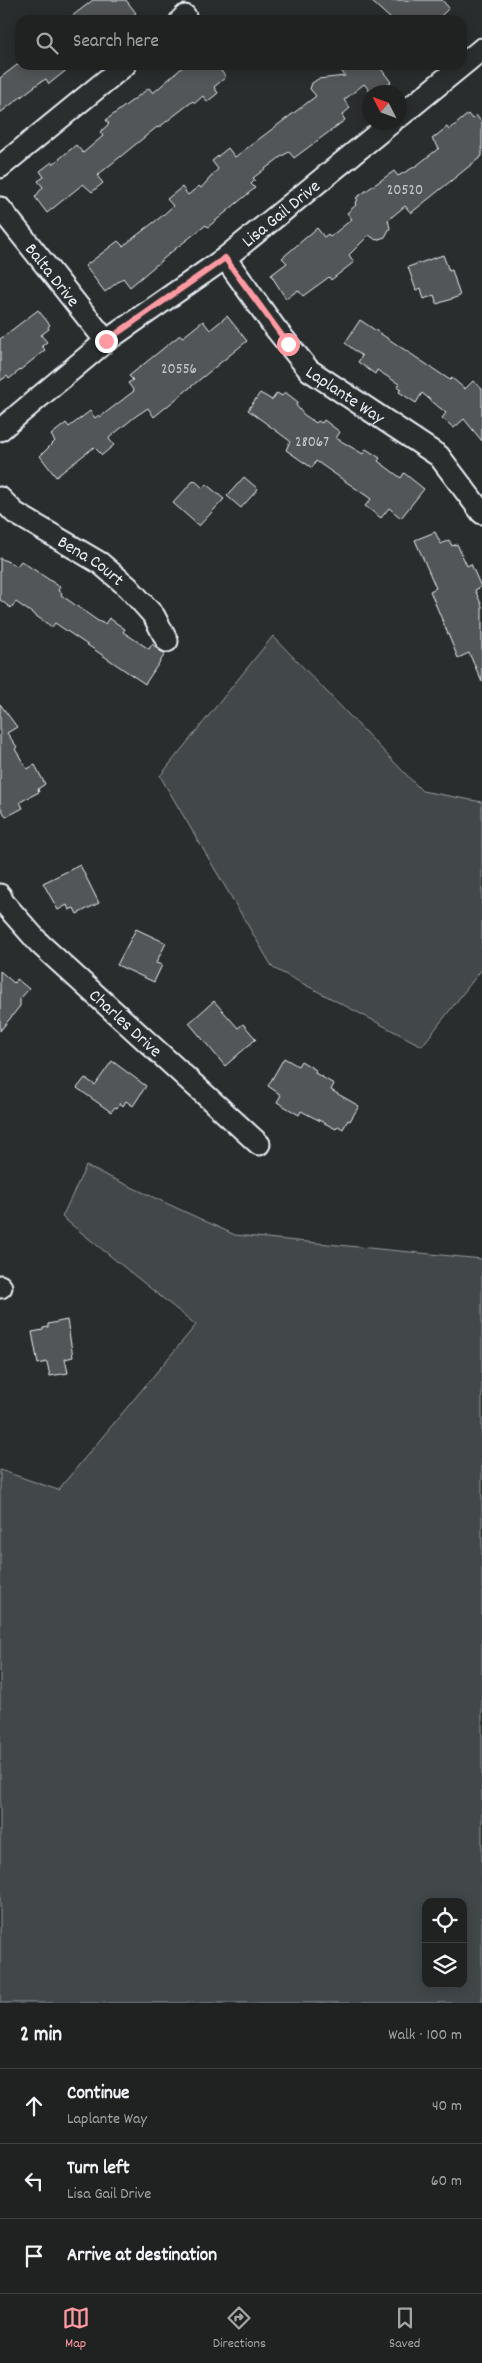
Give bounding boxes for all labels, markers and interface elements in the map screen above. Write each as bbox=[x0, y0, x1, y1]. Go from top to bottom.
search box bbox=[15, 15, 467, 70]
icon: search bbox=[33, 29, 61, 57]
text: Search here bbox=[73, 29, 159, 56]
north arrow bbox=[362, 85, 407, 130]
street label: Lisa Gail Drive bbox=[237, 175, 327, 254]
house number: 20520 bbox=[387, 180, 423, 202]
street label: Balta Drive bbox=[18, 239, 84, 313]
route end bbox=[95, 330, 118, 353]
route start bbox=[277, 333, 300, 356]
house number: 20556 bbox=[161, 359, 197, 381]
street label: Laplante Way bbox=[300, 361, 389, 432]
house number: 28067 bbox=[295, 432, 329, 454]
street label: Bena Court bbox=[52, 531, 129, 593]
street label: Charles Drive bbox=[82, 984, 166, 1064]
map controls bbox=[422, 1898, 467, 1988]
button: locate bbox=[422, 1898, 467, 1943]
button: layers bbox=[422, 1943, 467, 1988]
text: 2 min bbox=[20, 2021, 62, 2051]
text: Walk · 100 m bbox=[388, 2024, 462, 2047]
text: Continue bbox=[67, 2081, 129, 2108]
icon: ahead bbox=[20, 2092, 48, 2120]
text: 40 m bbox=[432, 2095, 462, 2118]
text: Laplante Way bbox=[67, 2108, 147, 2131]
text: Turn left bbox=[67, 2156, 130, 2183]
icon: left bbox=[20, 2167, 48, 2195]
text: 60 m bbox=[431, 2170, 462, 2193]
text: Lisa Gail Drive bbox=[67, 2183, 151, 2206]
icon: arrive bbox=[20, 2242, 48, 2270]
text: Arrive at destination bbox=[67, 2243, 217, 2270]
tab: Map bbox=[62, 2304, 90, 2354]
tab: Directions bbox=[213, 2304, 266, 2354]
tab: Saved bbox=[389, 2304, 420, 2354]

